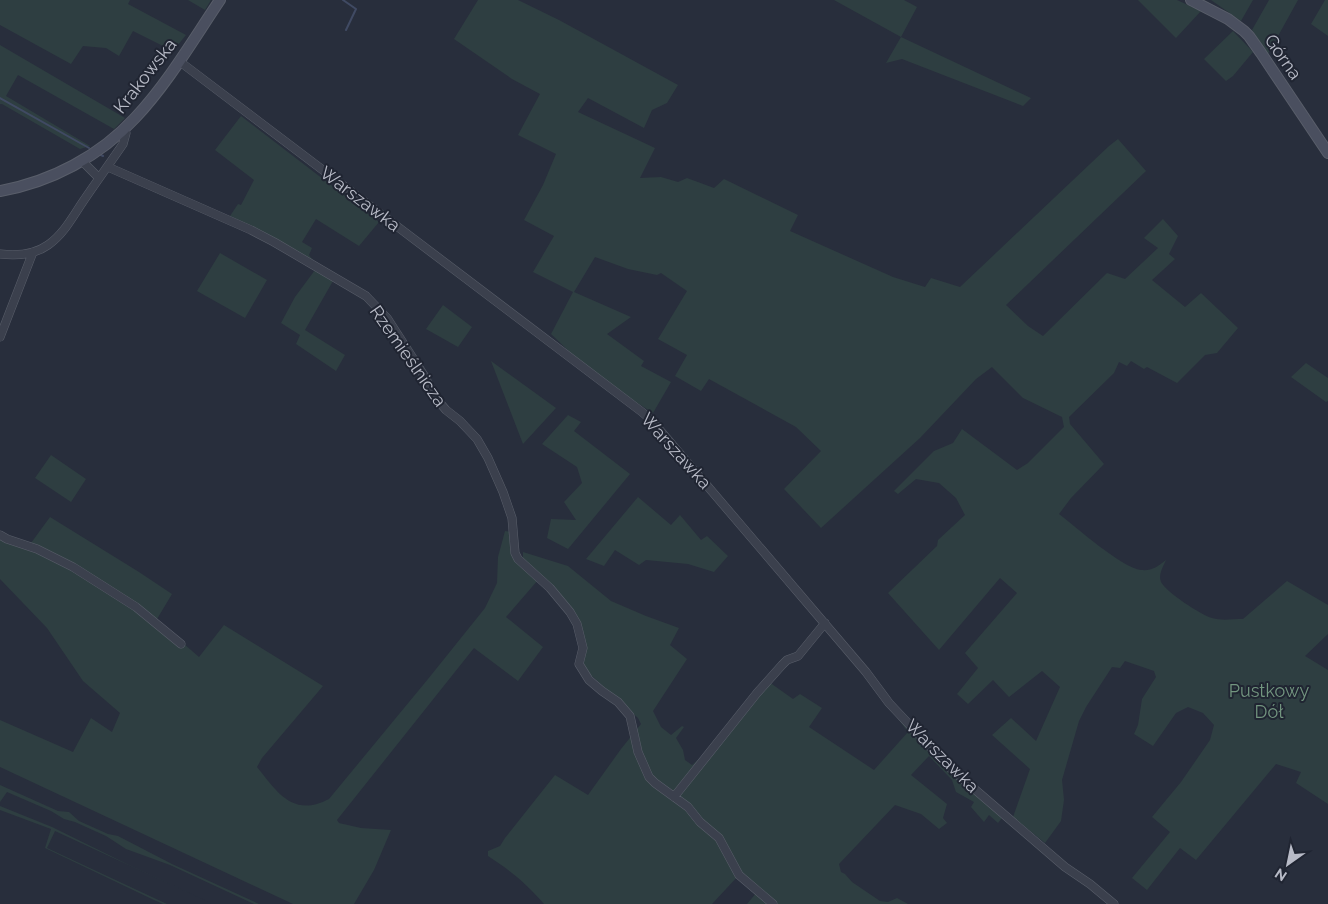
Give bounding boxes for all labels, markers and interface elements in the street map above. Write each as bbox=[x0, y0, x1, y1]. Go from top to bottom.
street label: Górna bbox=[1260, 30, 1306, 83]
street label: Krakowska bbox=[109, 34, 180, 117]
street label: Warszawka bbox=[316, 162, 405, 236]
street label: Rzemieślnicza bbox=[366, 301, 451, 410]
street label: Warszawka bbox=[637, 408, 716, 493]
park label: Pustkowy Dół bbox=[1229, 680, 1309, 722]
street label: Warszawka bbox=[901, 715, 983, 797]
north arrow bbox=[1263, 839, 1313, 889]
text: N bbox=[1272, 865, 1290, 885]

